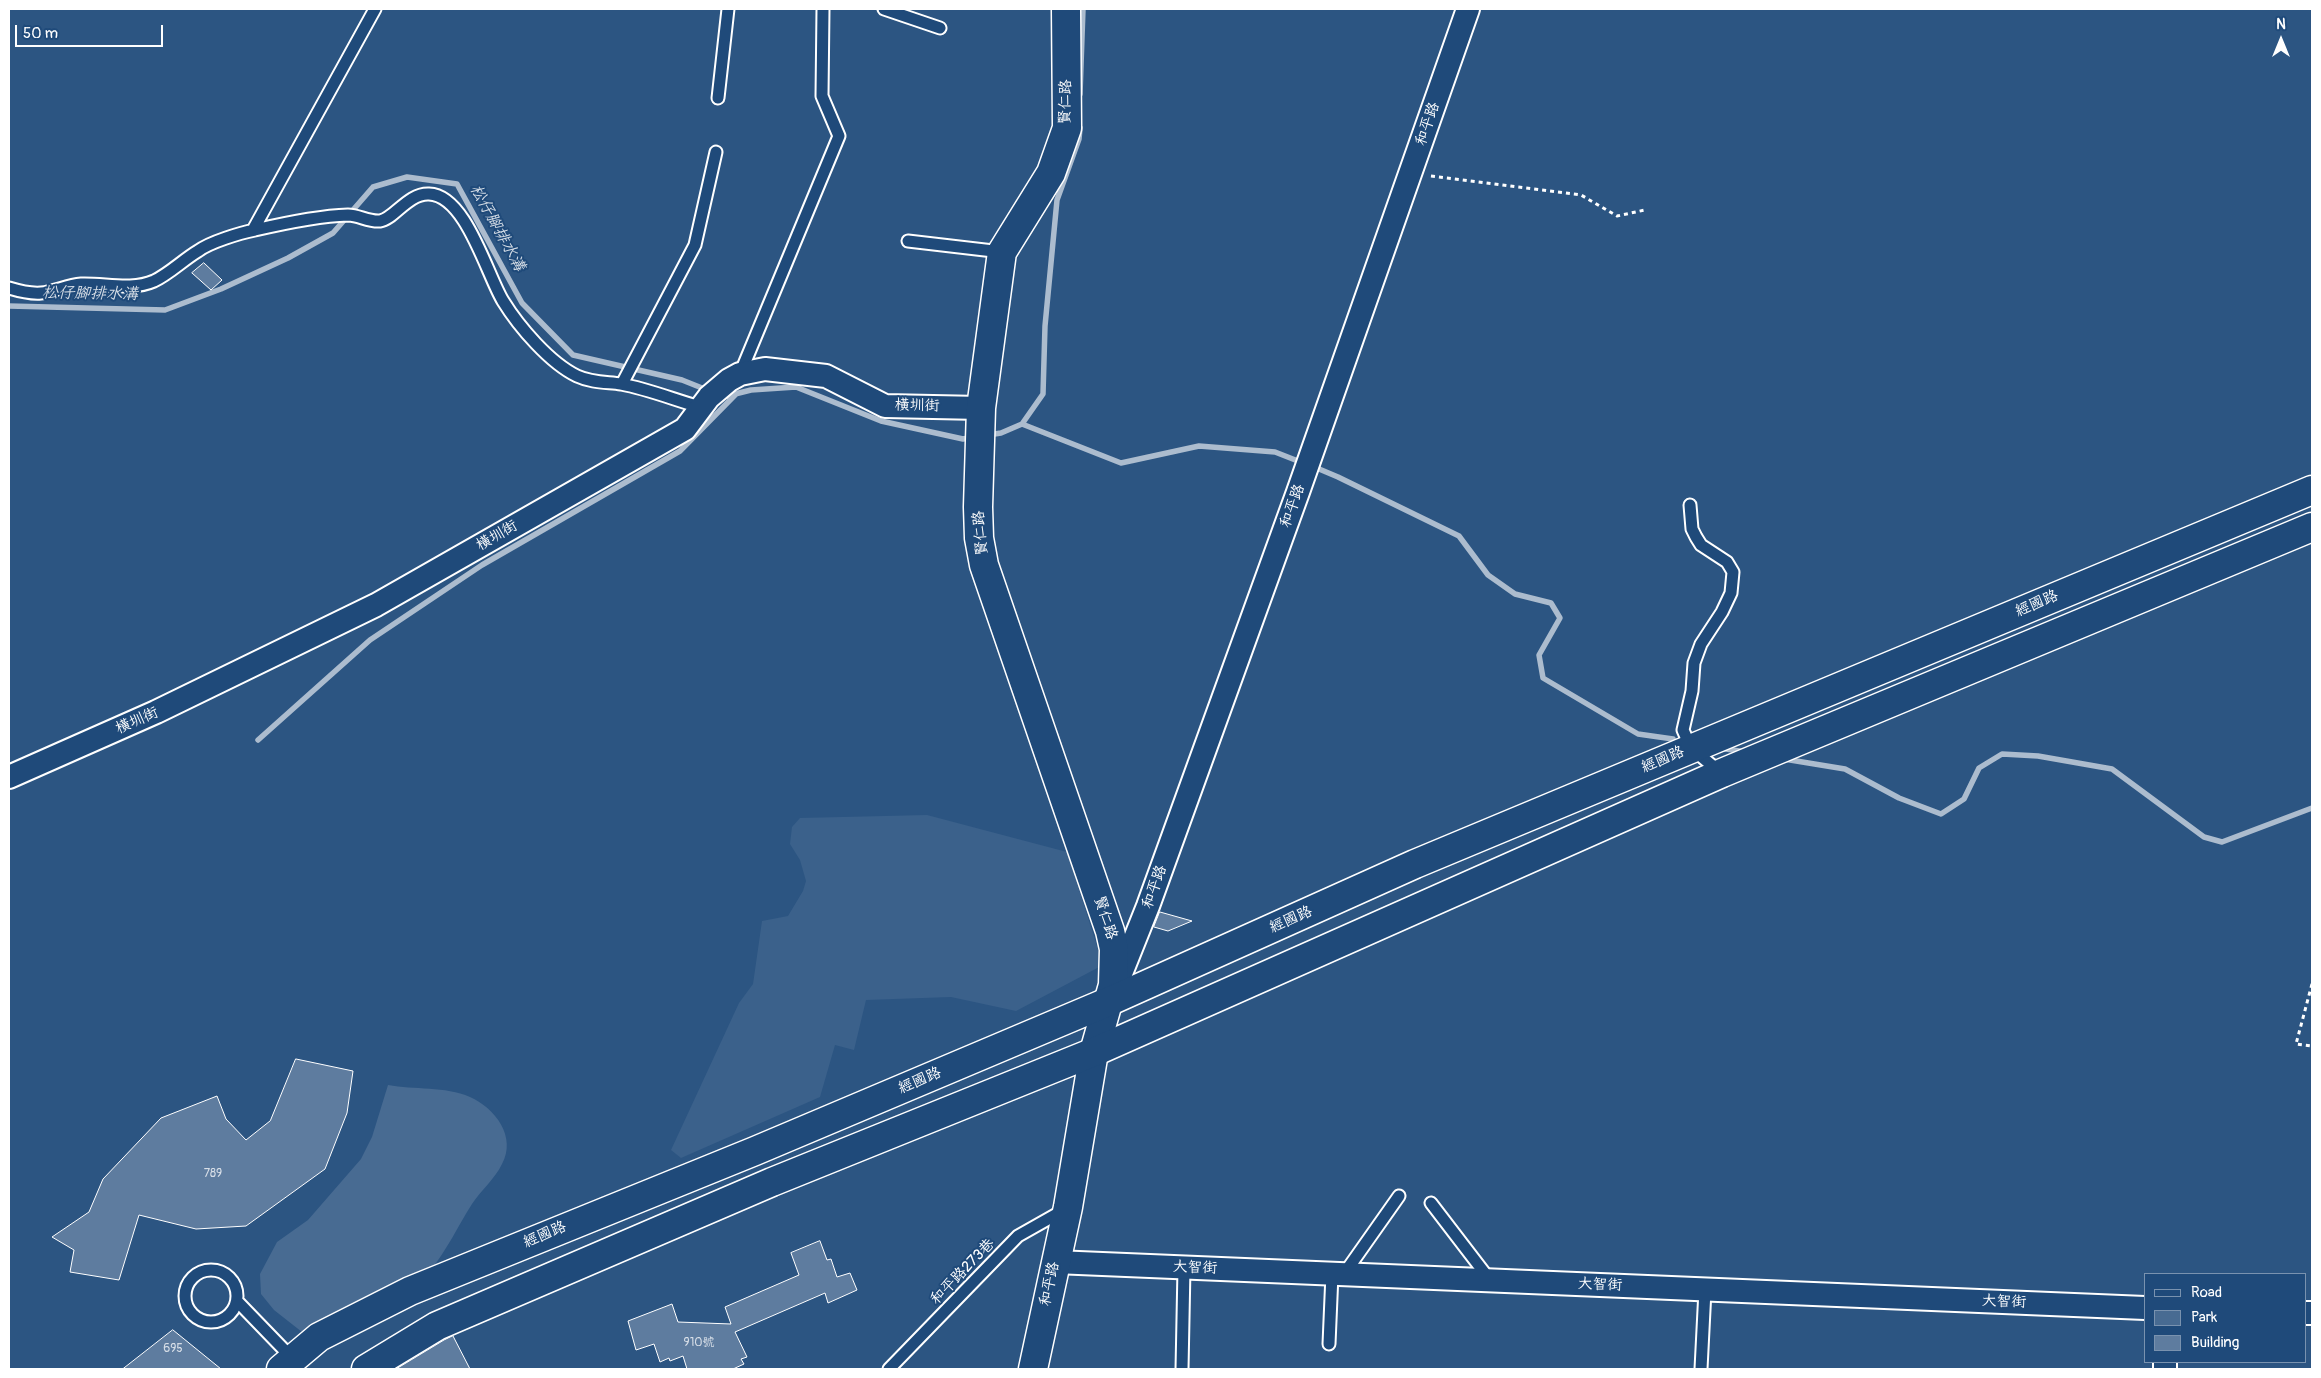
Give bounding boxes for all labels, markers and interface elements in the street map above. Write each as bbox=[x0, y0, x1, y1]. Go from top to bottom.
scale bar bbox=[18, 15, 165, 47]
north arrow bbox=[2256, 15, 2306, 65]
text: N bbox=[2276, 16, 2286, 33]
text: 50 m bbox=[23, 24, 58, 43]
street label: 賢仁路 bbox=[1057, 79, 1075, 125]
street label: 和平路 bbox=[1412, 100, 1444, 148]
water label: 松仔腳排水溝 bbox=[465, 181, 529, 275]
water label: 松仔腳排水溝 bbox=[42, 284, 138, 304]
street label: 橫圳街 bbox=[894, 397, 940, 415]
street label: 和平路 bbox=[1277, 482, 1309, 530]
street label: 賢仁路 bbox=[970, 510, 992, 556]
street label: 橫圳街 bbox=[473, 517, 521, 555]
street label: 經國路 bbox=[2013, 587, 2061, 621]
street label: 橫圳街 bbox=[113, 704, 161, 738]
street label: 經國路 bbox=[1639, 743, 1687, 777]
street label: 和平路 bbox=[1139, 863, 1171, 911]
street label: 賢仁路 bbox=[1089, 894, 1121, 942]
street label: 經國路 bbox=[1267, 903, 1315, 937]
street label: 經國路 bbox=[896, 1064, 944, 1098]
house number: 789 bbox=[204, 1167, 222, 1181]
street label: 經國路 bbox=[521, 1218, 569, 1252]
street label: 和平路273巷 bbox=[927, 1235, 999, 1309]
street label: 大智街 bbox=[1172, 1258, 1218, 1278]
street label: 和平路 bbox=[1037, 1260, 1063, 1308]
legend bbox=[2144, 1273, 2306, 1363]
street label: 大智街 bbox=[1577, 1275, 1623, 1295]
text: Road bbox=[2191, 1283, 2222, 1302]
street label: 大智街 bbox=[1981, 1292, 2027, 1312]
text: Park bbox=[2191, 1308, 2217, 1327]
text: Building bbox=[2191, 1333, 2239, 1352]
house number: 910號 bbox=[683, 1336, 715, 1350]
house number: 695 bbox=[163, 1342, 183, 1356]

